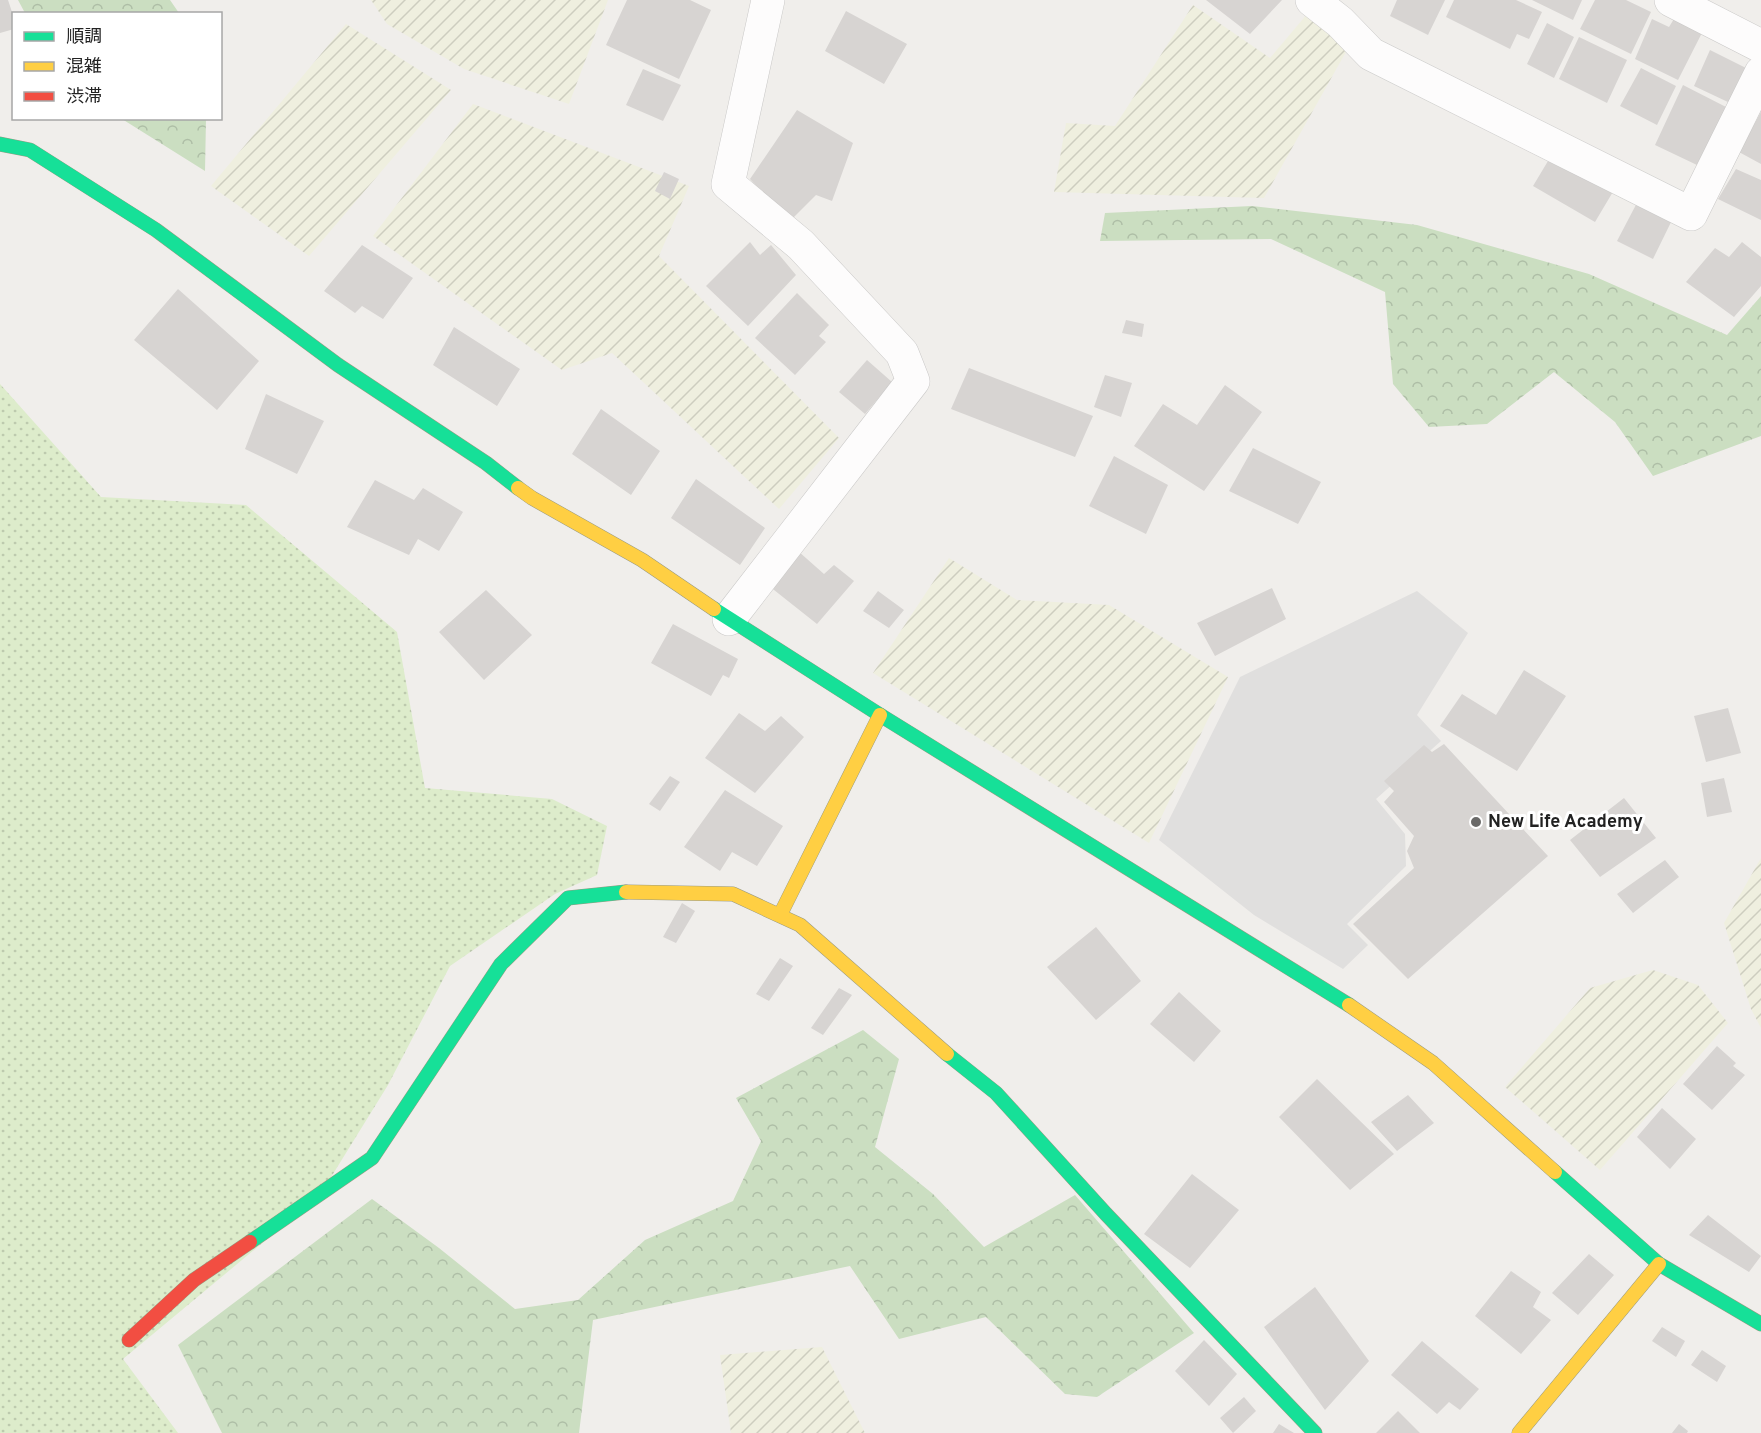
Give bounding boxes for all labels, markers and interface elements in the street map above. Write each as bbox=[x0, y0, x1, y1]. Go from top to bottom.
legend bbox=[12, 12, 222, 120]
text: 順調 bbox=[66, 26, 102, 49]
text: 混雑 bbox=[66, 56, 102, 79]
text: 渋滞 bbox=[66, 86, 102, 109]
place label: New Life Academy bbox=[1488, 811, 1643, 834]
marker: New Life Academy bbox=[1469, 815, 1483, 829]

